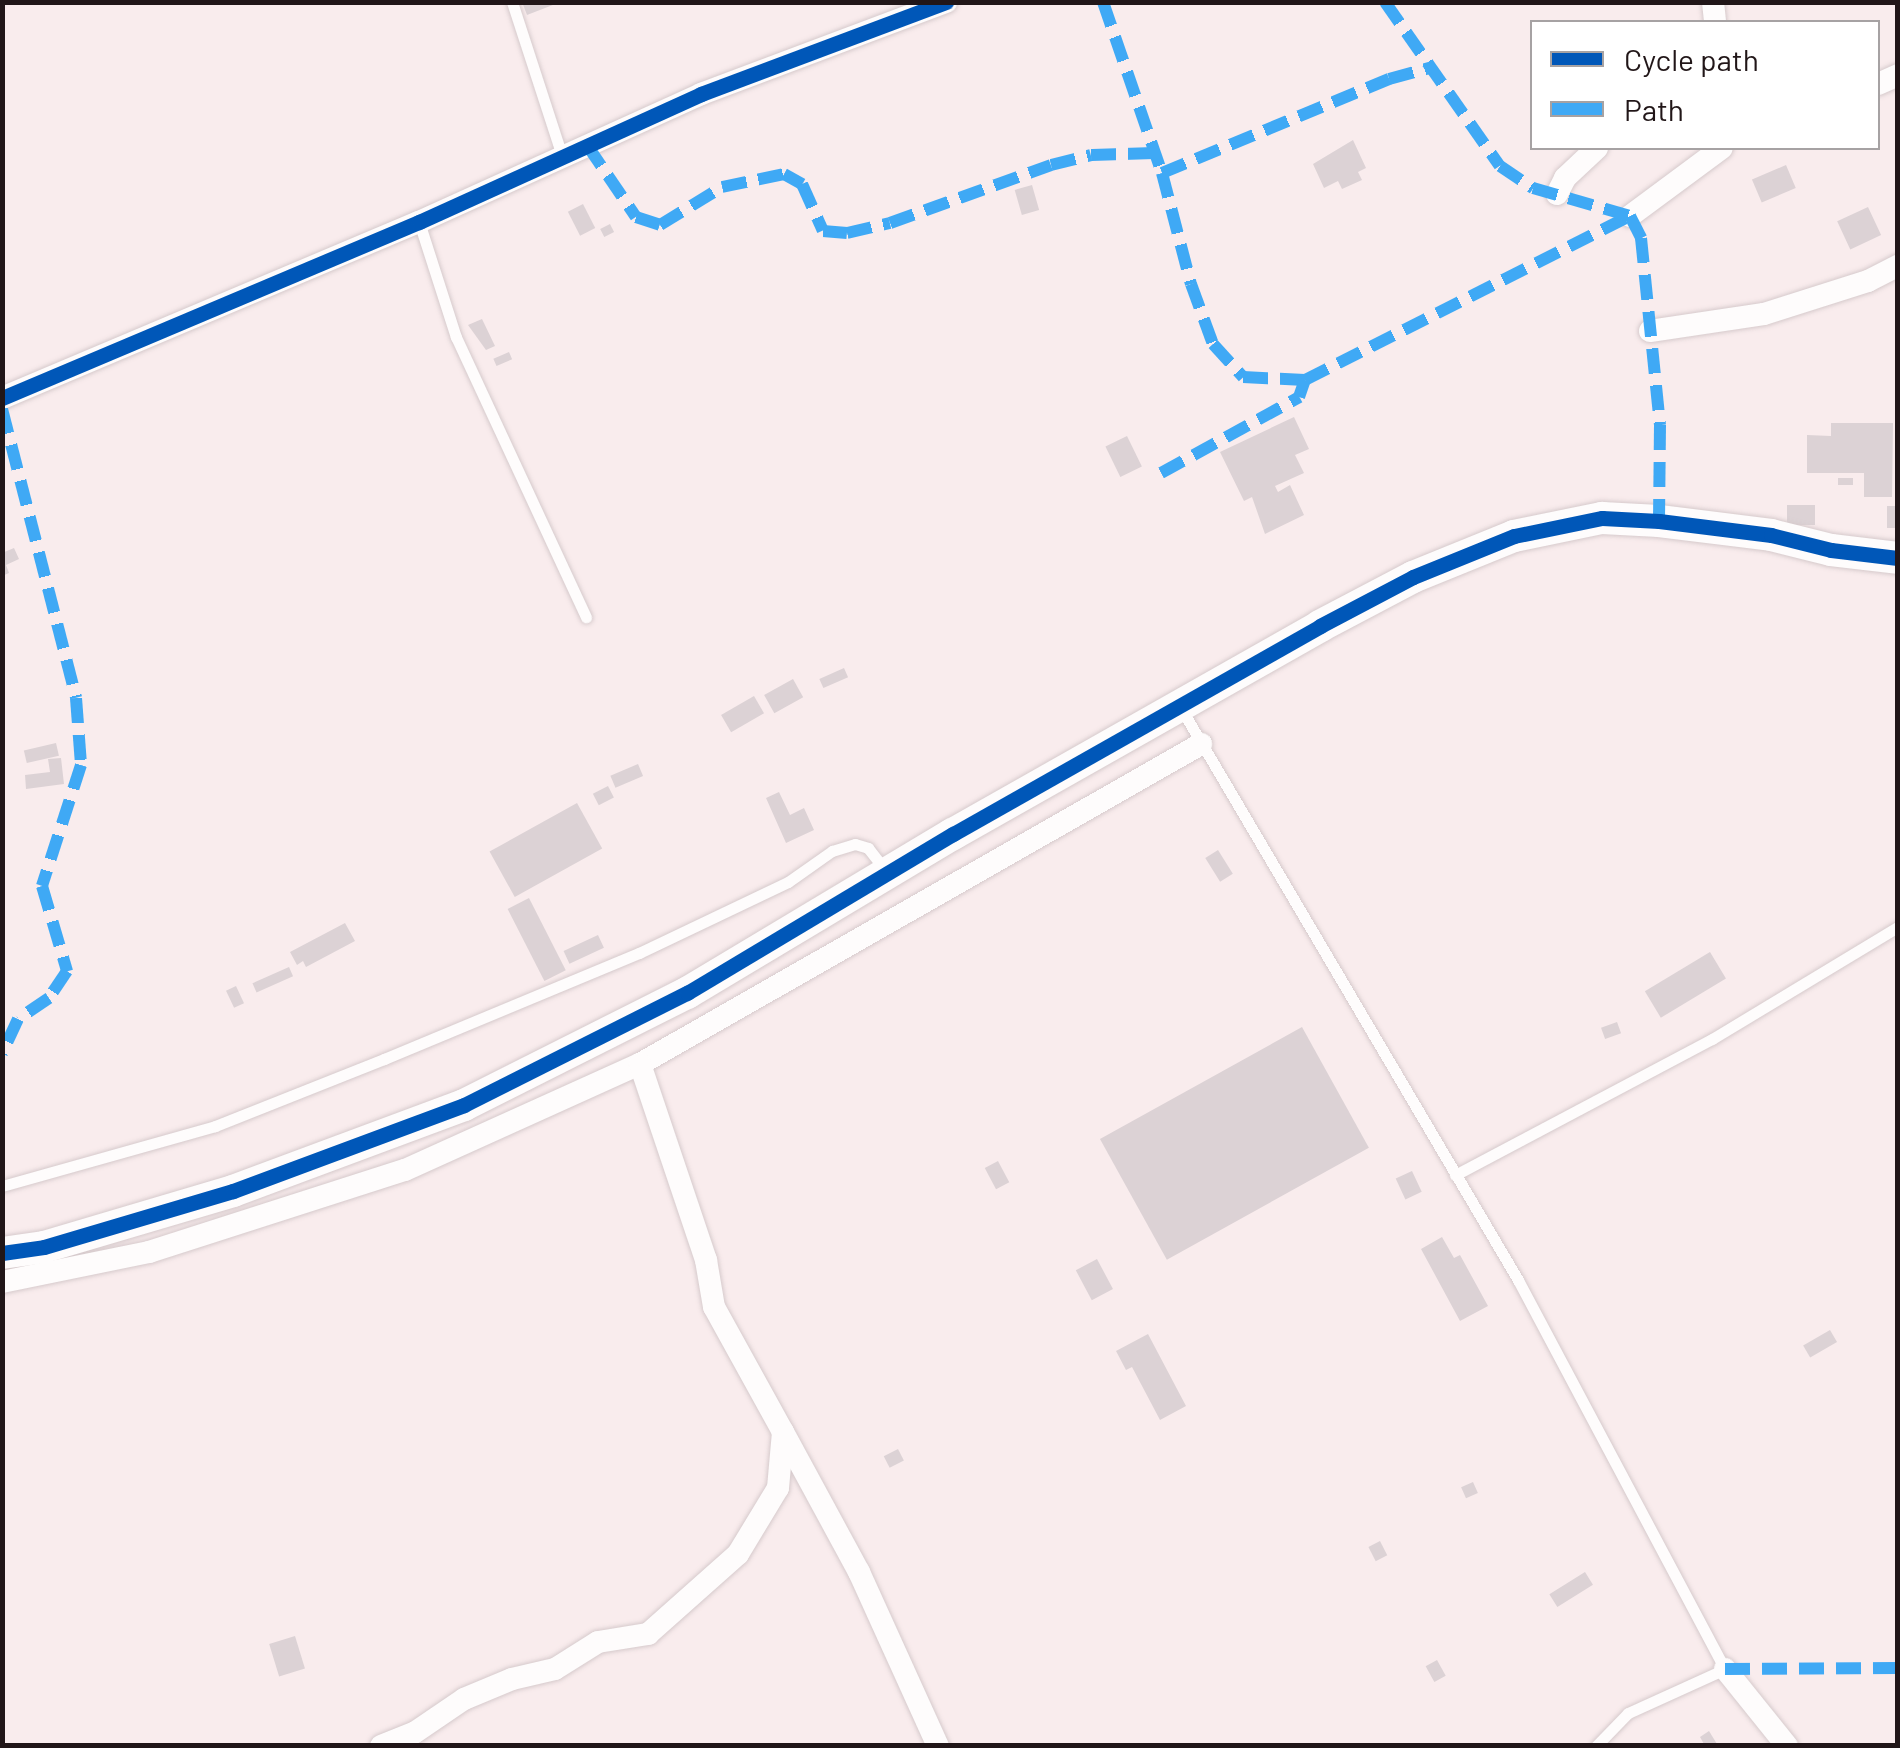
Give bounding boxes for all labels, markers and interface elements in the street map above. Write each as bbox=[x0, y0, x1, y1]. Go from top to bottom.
legend bbox=[1530, 20, 1880, 150]
text: Cycle path bbox=[1624, 41, 1759, 77]
text: Path bbox=[1624, 91, 1684, 127]

